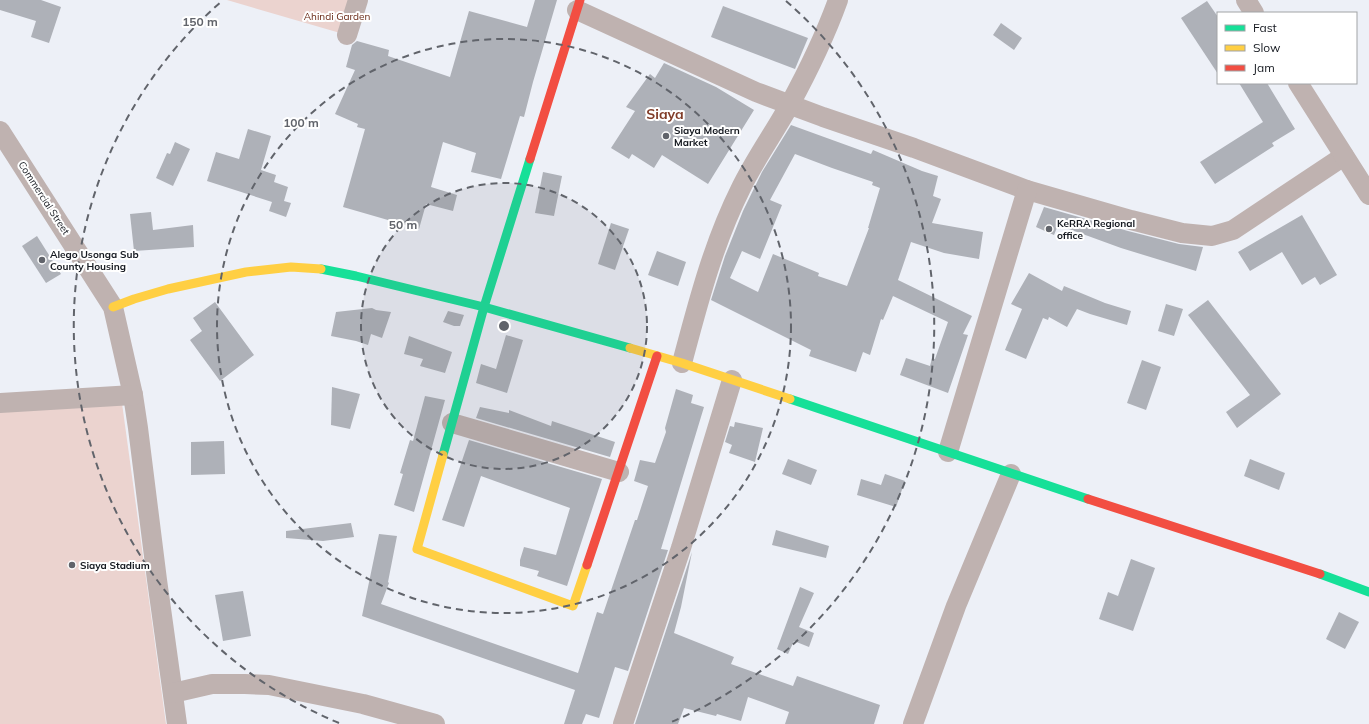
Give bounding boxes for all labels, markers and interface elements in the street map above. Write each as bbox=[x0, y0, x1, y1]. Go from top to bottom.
park label: Ahindi Garden bbox=[304, 10, 370, 23]
legend bbox=[1217, 12, 1357, 84]
text: 150 m bbox=[182, 14, 218, 29]
text: Fast bbox=[1253, 20, 1277, 35]
text: Slow bbox=[1253, 40, 1281, 55]
text: Jam bbox=[1253, 60, 1275, 75]
district label: Siaya bbox=[646, 105, 684, 123]
text: 100 m bbox=[283, 115, 319, 130]
place label: Siaya Modern Market bbox=[674, 124, 740, 149]
marker: Siaya Modern Market bbox=[661, 131, 671, 141]
street label: Commercial Street bbox=[15, 159, 73, 237]
text: 50 m bbox=[389, 217, 417, 232]
place label: KeRRA Regional office bbox=[1057, 217, 1135, 242]
marker: KeRRA Regional office bbox=[1044, 224, 1054, 234]
place label: Alego Usonga Sub County Housing bbox=[50, 248, 139, 273]
marker: Alego Usonga Sub County Housing bbox=[37, 255, 47, 265]
centre of rings bbox=[497, 319, 511, 333]
place label: Siaya Stadium bbox=[80, 559, 150, 572]
marker: Siaya Stadium bbox=[67, 560, 77, 570]

